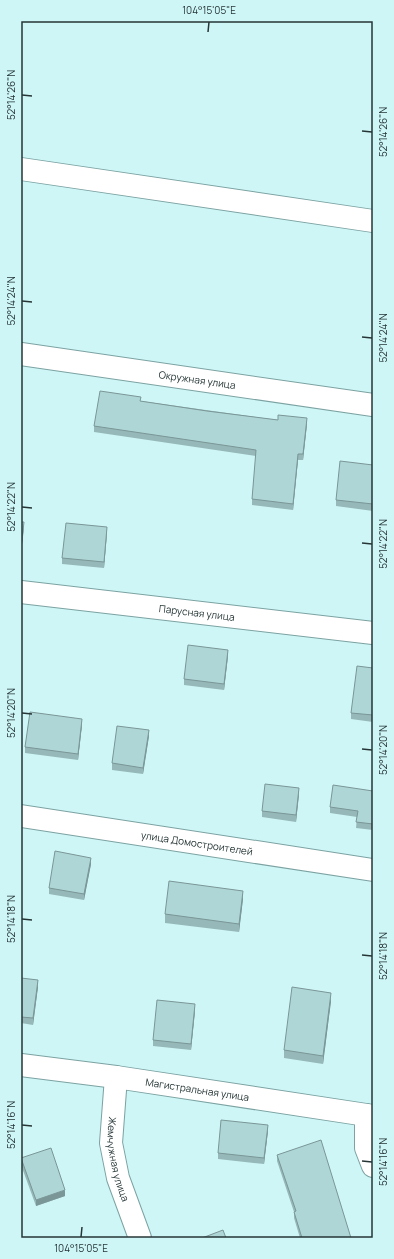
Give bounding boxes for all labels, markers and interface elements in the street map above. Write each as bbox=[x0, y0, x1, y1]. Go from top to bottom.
text: 104°15'05"E bbox=[182, 3, 236, 17]
text: 52°14'26"N bbox=[4, 70, 18, 120]
text: 52°14'26"N bbox=[376, 107, 390, 157]
text: 52°14'24"N bbox=[4, 276, 18, 326]
text: 52°14'24"N bbox=[376, 313, 390, 363]
street label: Окружная улица bbox=[158, 367, 237, 392]
text: 52°14'22"N bbox=[4, 482, 18, 532]
text: 52°14'22"N bbox=[376, 519, 390, 569]
street label: Парусная улица bbox=[158, 601, 235, 624]
text: 52°14'20"N bbox=[4, 688, 18, 738]
text: 52°14'20"N bbox=[376, 725, 390, 775]
street label: улица Домостроителей bbox=[140, 828, 254, 858]
text: 52°14'18"N bbox=[4, 895, 18, 943]
text: 52°14'18"N bbox=[376, 932, 390, 980]
street label: Магистральная улица bbox=[145, 1075, 250, 1104]
text: 52°14'16"N bbox=[4, 1101, 18, 1149]
street label: Жемчужная улица bbox=[104, 1116, 133, 1203]
text: 52°14'16"N bbox=[376, 1138, 390, 1186]
text: 104°15'05"E bbox=[54, 1241, 108, 1255]

